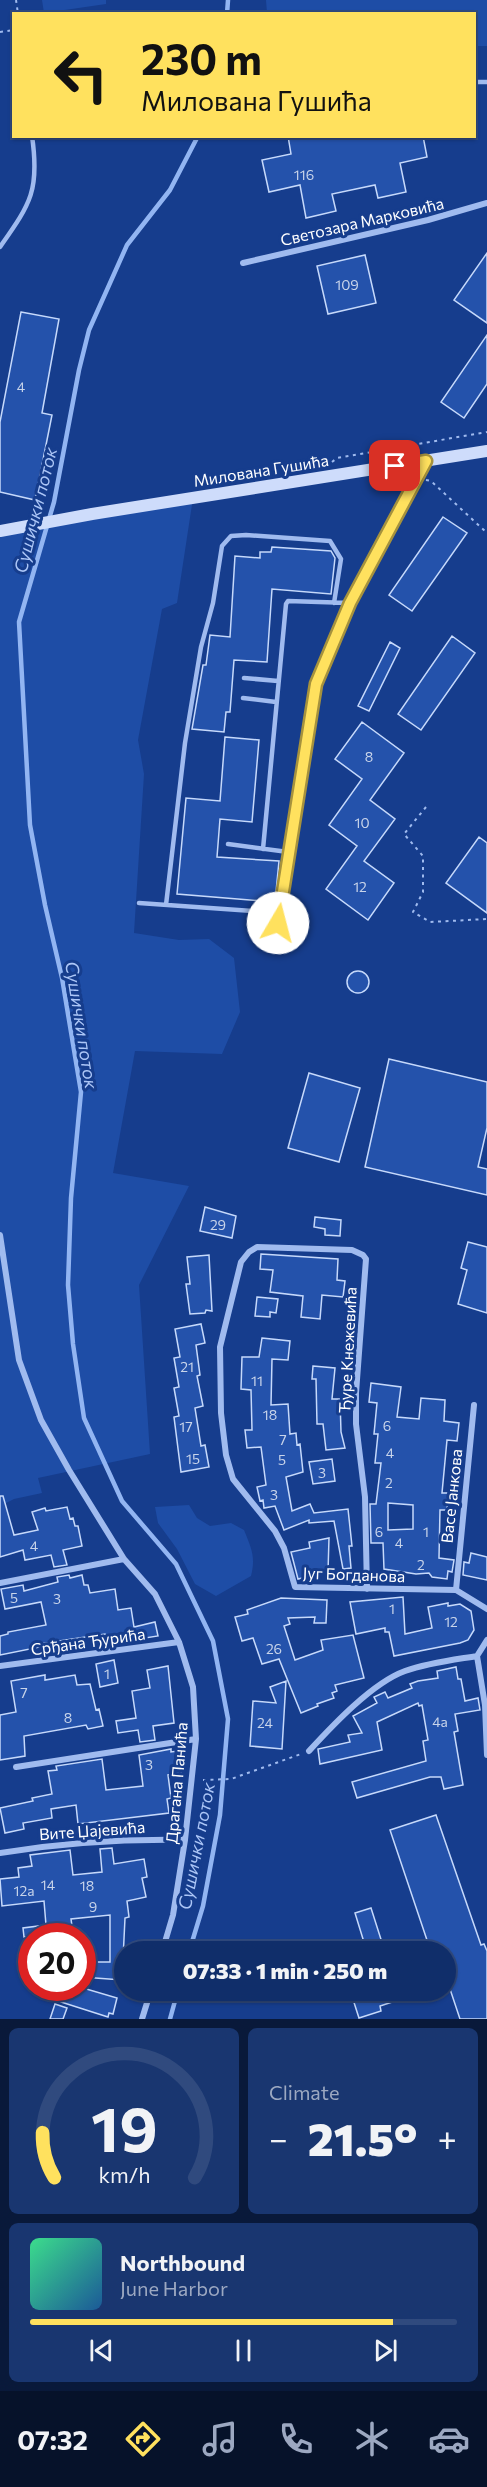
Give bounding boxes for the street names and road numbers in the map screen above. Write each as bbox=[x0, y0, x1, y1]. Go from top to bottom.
street label: Светозара Марковића bbox=[278, 193, 446, 249]
street label: Милована Гушића bbox=[192, 450, 330, 490]
street label: Ђуре Кнежевића bbox=[334, 1286, 360, 1414]
street label: Васе Јанкова bbox=[437, 1448, 465, 1544]
street label: Југ Богданова bbox=[302, 1563, 406, 1585]
street label: Срђана Ђурића bbox=[30, 1624, 146, 1658]
street label: Драгана Панића bbox=[161, 1721, 191, 1845]
street label: Вите Џајевића bbox=[38, 1817, 146, 1843]

